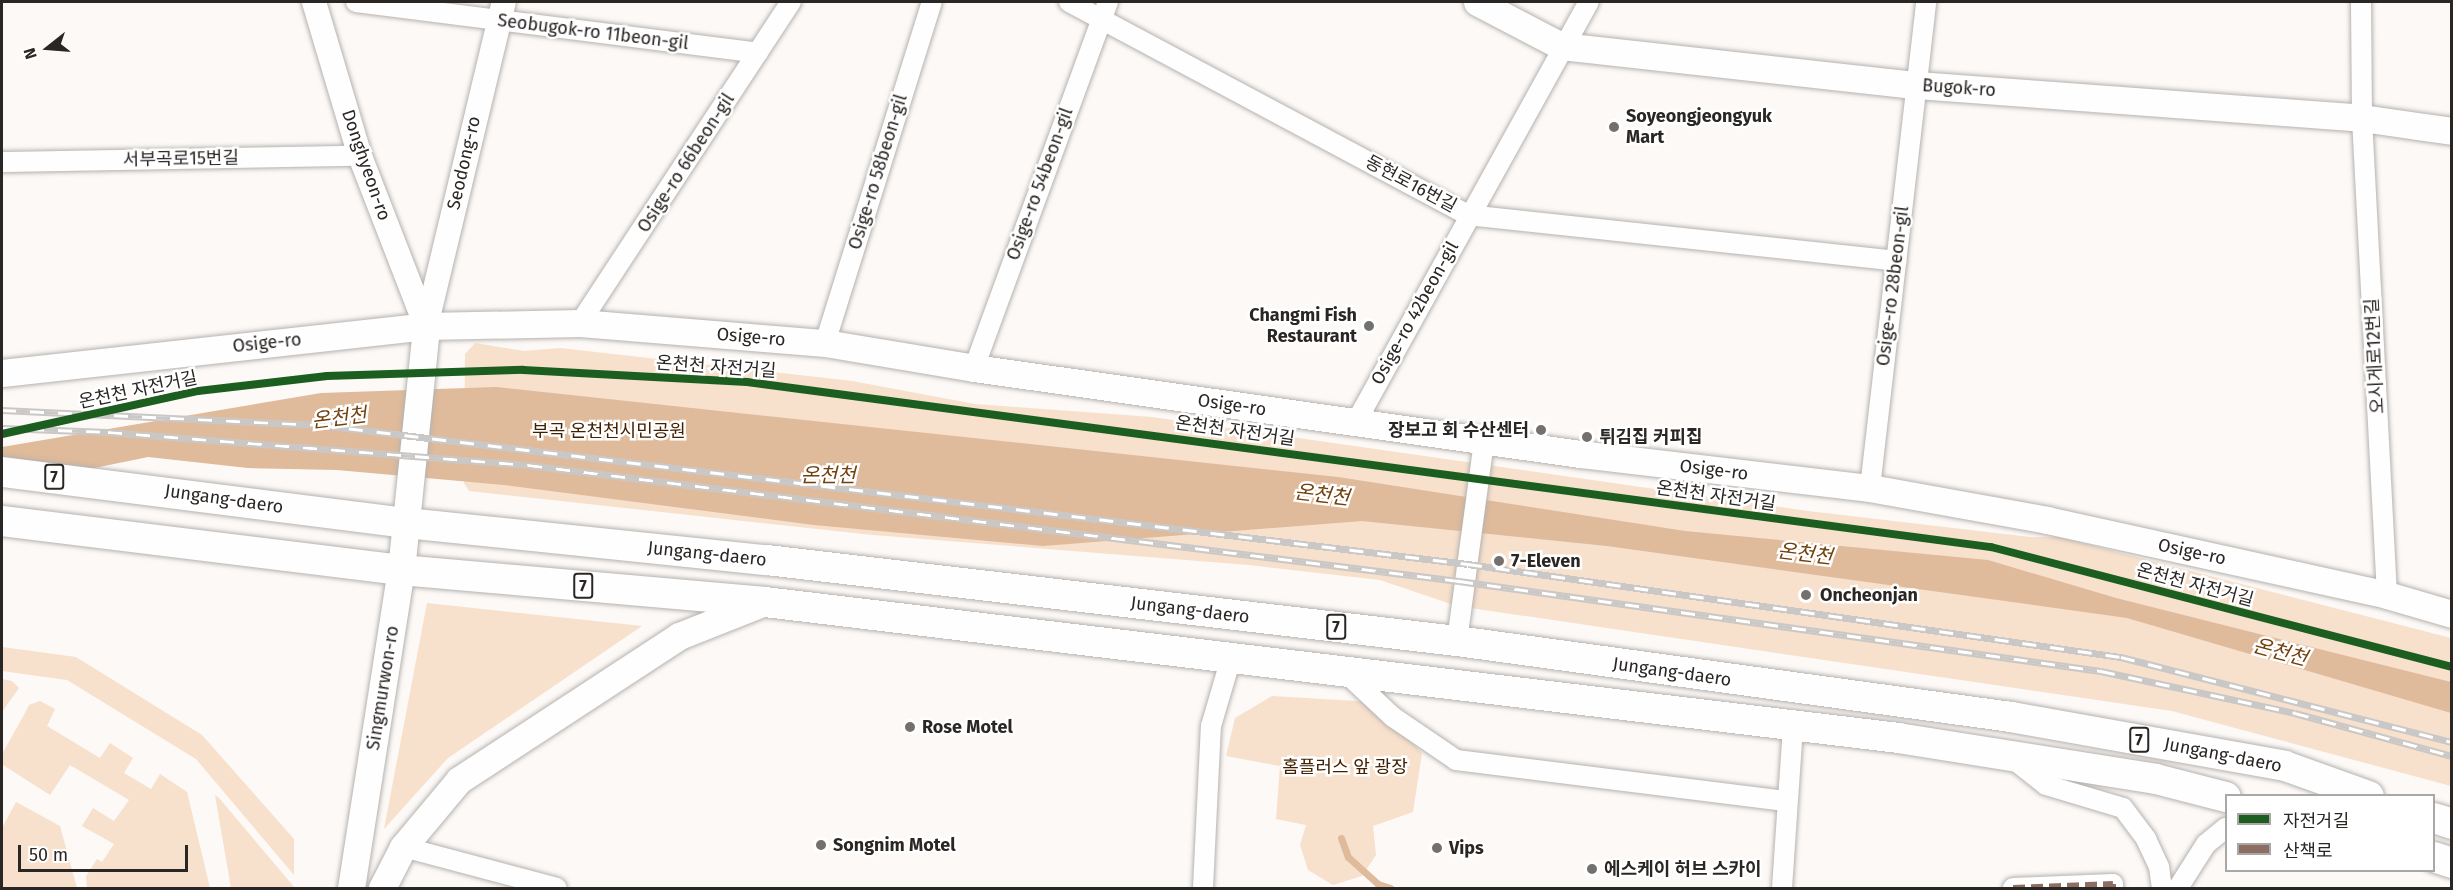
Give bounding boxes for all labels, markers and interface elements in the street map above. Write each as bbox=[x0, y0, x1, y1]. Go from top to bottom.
street label: Seobugok-ro 11beon-gil bbox=[496, 10, 690, 54]
north arrow bbox=[18, 18, 78, 78]
text: N bbox=[20, 46, 41, 61]
street label: Bugok-ro bbox=[1921, 75, 1997, 101]
street label: Osige-ro 66beon-gil bbox=[633, 89, 739, 237]
street label: Osige-ro 58beon-gil bbox=[844, 92, 912, 252]
street label: Osige-ro 54beon-gil bbox=[1002, 105, 1078, 263]
place label: Soyeongjeongyuk Mart bbox=[1626, 106, 1772, 148]
street label: Donghyeon-ro bbox=[337, 107, 395, 223]
street label: Seodong-ro bbox=[443, 114, 485, 212]
marker: Soyeongjeongyuk Mart bbox=[1607, 120, 1621, 134]
street label: 서부곡로15번길 bbox=[123, 147, 239, 171]
street label: 동현로16번길 bbox=[1362, 151, 1460, 217]
street label: Osige-ro 28beon-gil bbox=[1872, 205, 1914, 367]
street label: Osige-ro 42beon-gil bbox=[1367, 238, 1463, 388]
street label: 오시게로12번길 bbox=[2361, 297, 2389, 415]
place label: Changmi Fish Restaurant bbox=[1249, 305, 1357, 348]
marker: Changmi Fish Restaurant bbox=[1362, 319, 1376, 333]
street label: Osige-ro bbox=[716, 323, 786, 351]
street label: Osige-ro bbox=[232, 329, 302, 357]
street label: 온천천 자전거길 bbox=[655, 352, 777, 382]
street label: 온천천 자전거길 bbox=[77, 367, 199, 413]
street label: Osige-ro bbox=[1196, 390, 1268, 420]
water label: 온천천 bbox=[310, 403, 368, 433]
street label: 온천천 자전거길 bbox=[1174, 412, 1296, 450]
place label: 장보고 회 수산센터 bbox=[1388, 419, 1529, 441]
park label: 부곡 온천천시민공원 bbox=[532, 420, 686, 442]
marker: 장보고 회 수산센터 bbox=[1534, 423, 1548, 437]
place label: 튀김집 커피집 bbox=[1599, 426, 1703, 448]
marker: 튀김집 커피집 bbox=[1580, 430, 1594, 444]
street label: Osige-ro bbox=[1678, 455, 1750, 485]
water label: 온천천 bbox=[800, 463, 856, 487]
road number: 7 bbox=[44, 464, 64, 490]
street label: 온천천 자전거길 bbox=[1655, 477, 1777, 515]
street label: Jungang-daero bbox=[163, 480, 285, 518]
water label: 온천천 bbox=[1293, 480, 1351, 510]
street label: Osige-ro bbox=[2156, 534, 2228, 570]
street label: Jungang-daero bbox=[646, 537, 768, 571]
water label: 온천천 bbox=[1776, 539, 1834, 569]
place label: 7-Eleven bbox=[1511, 550, 1581, 572]
marker: 7-Eleven bbox=[1492, 554, 1506, 568]
street label: 온천천 자전거길 bbox=[2134, 559, 2256, 611]
road number: 7 bbox=[572, 573, 594, 599]
place label: Oncheonjan bbox=[1820, 584, 1918, 606]
marker: Oncheonjan bbox=[1797, 586, 1815, 604]
street label: Jungang-daero bbox=[1129, 592, 1251, 628]
road number: 7 bbox=[1326, 614, 1346, 640]
street label: Singmurwon-ro bbox=[362, 624, 404, 752]
water label: 온천천 bbox=[2250, 633, 2310, 671]
street label: Jungang-daero bbox=[1611, 653, 1733, 691]
place label: Rose Motel bbox=[922, 716, 1013, 738]
marker: Rose Motel bbox=[903, 720, 917, 734]
road number: 7 bbox=[2128, 727, 2150, 753]
street label: Jungang-daero bbox=[2162, 733, 2284, 777]
park label: 홈플러스 앞 광장 bbox=[1282, 756, 1408, 778]
legend bbox=[2225, 794, 2435, 872]
text: 자전거길 bbox=[2283, 810, 2349, 832]
scale bar bbox=[21, 833, 190, 871]
place label: Songnim Motel bbox=[833, 834, 956, 856]
place label: Vips bbox=[1449, 837, 1484, 859]
marker: Songnim Motel bbox=[814, 838, 828, 852]
text: 산책로 bbox=[2283, 840, 2333, 862]
marker: Vips bbox=[1430, 841, 1444, 855]
text: 50 m bbox=[29, 844, 68, 866]
place label: 에스케이 허브 스카이 bbox=[1604, 858, 1762, 880]
marker: 에스케이 허브 스카이 bbox=[1585, 862, 1599, 876]

